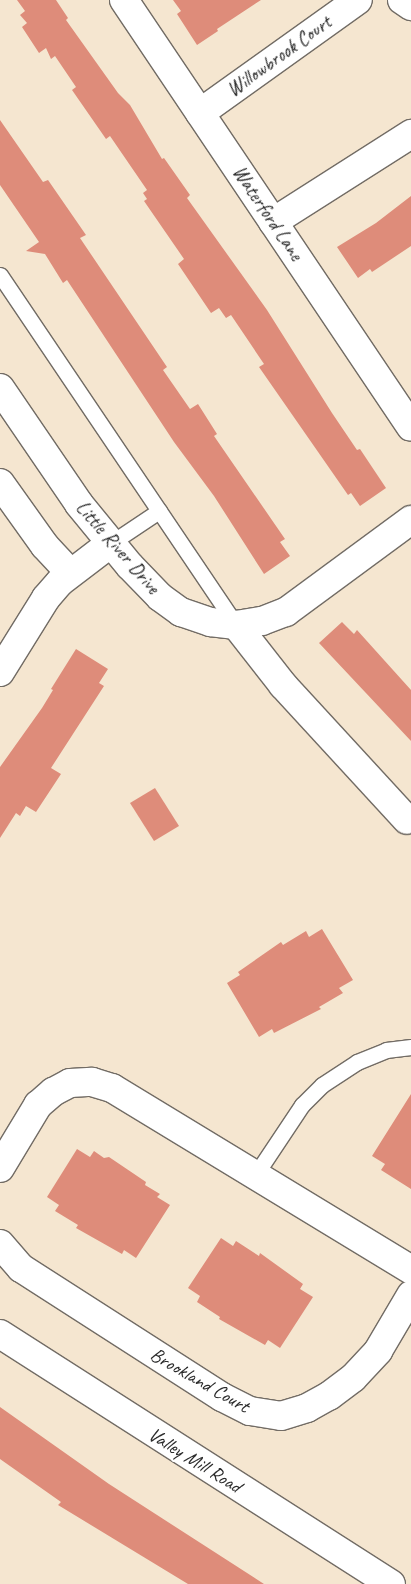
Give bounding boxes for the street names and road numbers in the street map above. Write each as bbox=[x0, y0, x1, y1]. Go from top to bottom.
street label: Willowbrook Court bbox=[222, 10, 336, 102]
street label: Waterford Lane bbox=[228, 161, 308, 265]
street label: Little River Drive bbox=[71, 495, 165, 599]
street label: Brookland Court bbox=[146, 1342, 254, 1418]
street label: Valley Mill Road bbox=[144, 1422, 246, 1498]

